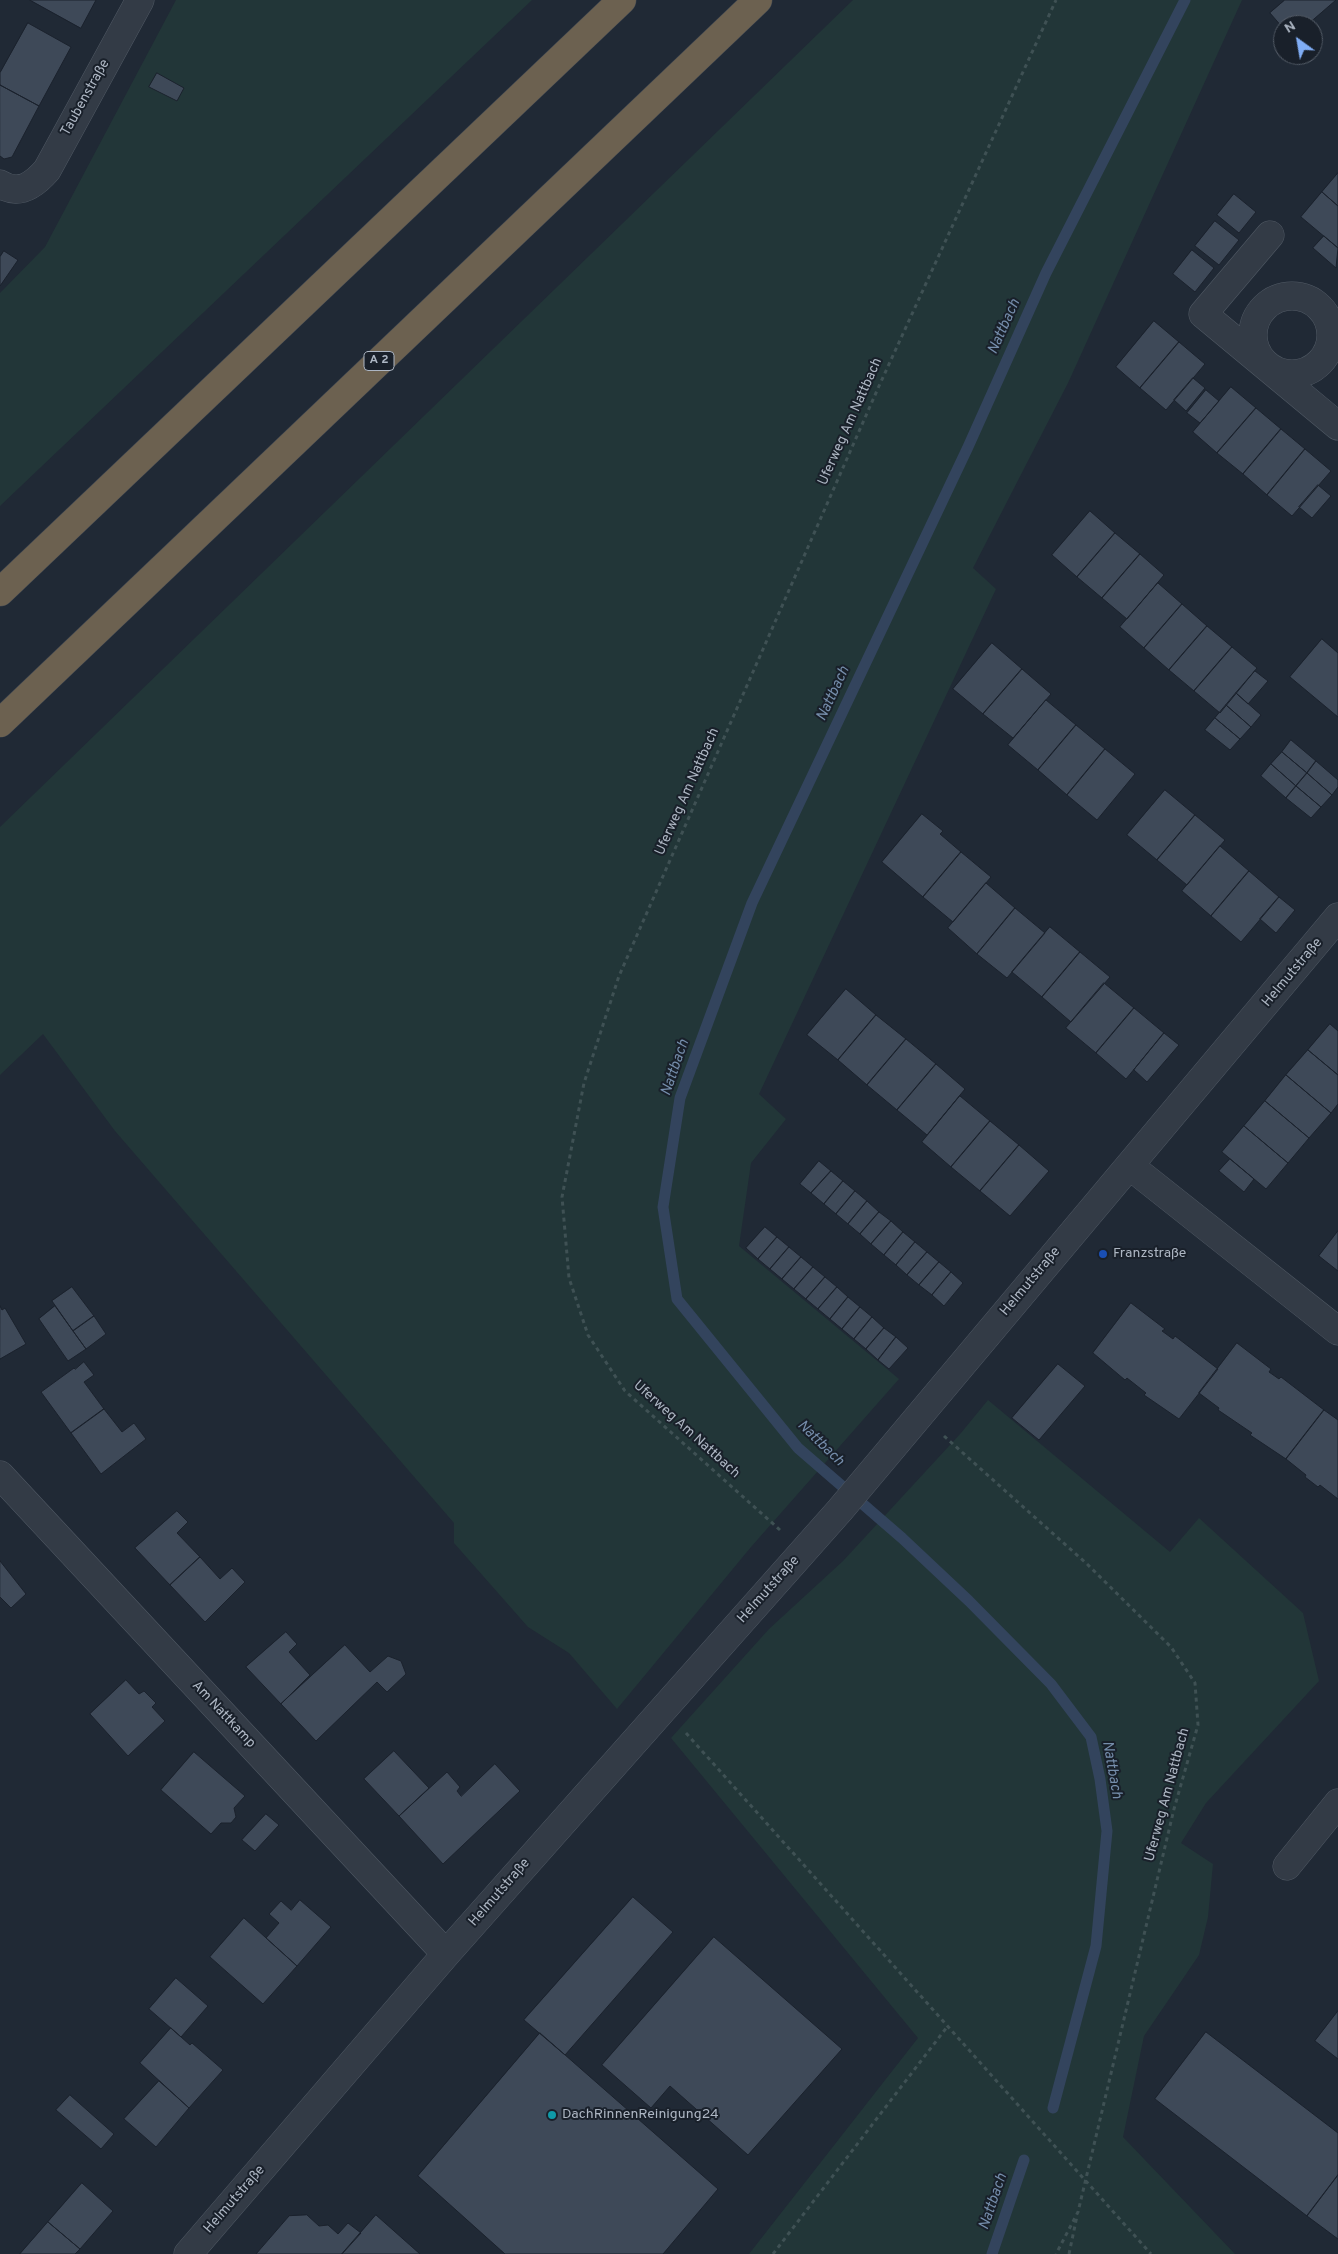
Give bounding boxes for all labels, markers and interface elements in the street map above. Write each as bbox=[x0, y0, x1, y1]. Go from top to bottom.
north arrow bbox=[1273, 15, 1323, 65]
text: N bbox=[1282, 18, 1299, 38]
street label: Taubenstraße bbox=[58, 57, 114, 139]
water label: Nattbach bbox=[985, 297, 1025, 357]
road number: A 2 bbox=[364, 352, 394, 371]
street label: Uferweg Am Nattbach bbox=[815, 356, 887, 488]
water label: Nattbach bbox=[813, 664, 855, 724]
street label: Uferweg Am Nattbach bbox=[652, 726, 724, 858]
street label: Helmutstraße bbox=[1259, 935, 1327, 1011]
water label: Nattbach bbox=[658, 1037, 694, 1099]
street label: Helmutstraße bbox=[997, 1244, 1065, 1320]
place label: Franzstraße bbox=[1113, 1246, 1186, 1262]
marker: Franzstraße bbox=[1097, 1248, 1109, 1260]
street label: Uferweg Am Nattbach bbox=[629, 1378, 743, 1482]
water label: Nattbach bbox=[793, 1417, 847, 1471]
street label: Helmutstraße bbox=[734, 1553, 804, 1627]
street label: Am Nattkamp bbox=[188, 1678, 258, 1752]
street label: Uferweg Am Nattbach bbox=[1142, 1726, 1194, 1864]
water label: Nattbach bbox=[1097, 1740, 1125, 1800]
street label: Helmutstraße bbox=[466, 1855, 534, 1931]
place label: DachRinnenReinigung24 bbox=[562, 2107, 719, 2123]
marker: DachRinnenReinigung24 bbox=[546, 2109, 558, 2121]
street label: Helmutstraße bbox=[201, 2162, 269, 2238]
water label: Nattbach bbox=[976, 2171, 1012, 2233]

